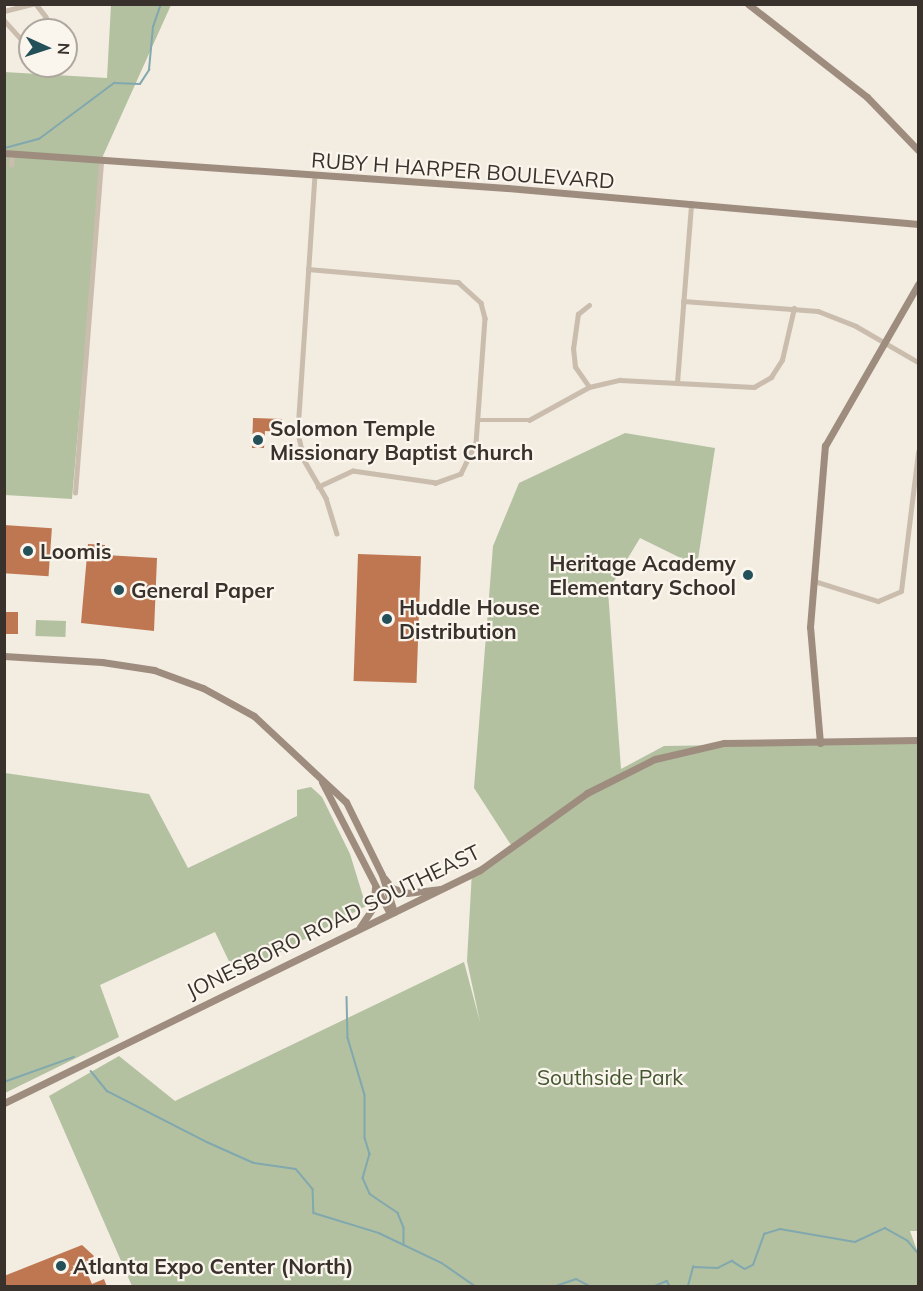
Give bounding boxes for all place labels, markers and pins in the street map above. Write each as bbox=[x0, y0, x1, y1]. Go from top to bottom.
place label: Solomon Temple Missionary Baptist Church bbox=[270, 415, 533, 465]
marker: Solomon Temple Missionary Baptist Church bbox=[251, 433, 265, 447]
place label: Loomis bbox=[40, 538, 111, 564]
marker: Loomis bbox=[21, 544, 35, 558]
place label: Heritage Academy Elementary School bbox=[549, 550, 736, 600]
marker: Heritage Academy Elementary School bbox=[741, 568, 755, 582]
place label: General Paper bbox=[131, 577, 274, 603]
marker: General Paper bbox=[112, 583, 126, 597]
place label: Huddle House Distribution bbox=[399, 594, 540, 644]
marker: Huddle House Distribution bbox=[380, 612, 394, 626]
place label: Atlanta Expo Center (North) bbox=[73, 1253, 353, 1279]
marker: Atlanta Expo Center (North) bbox=[54, 1259, 68, 1273]

